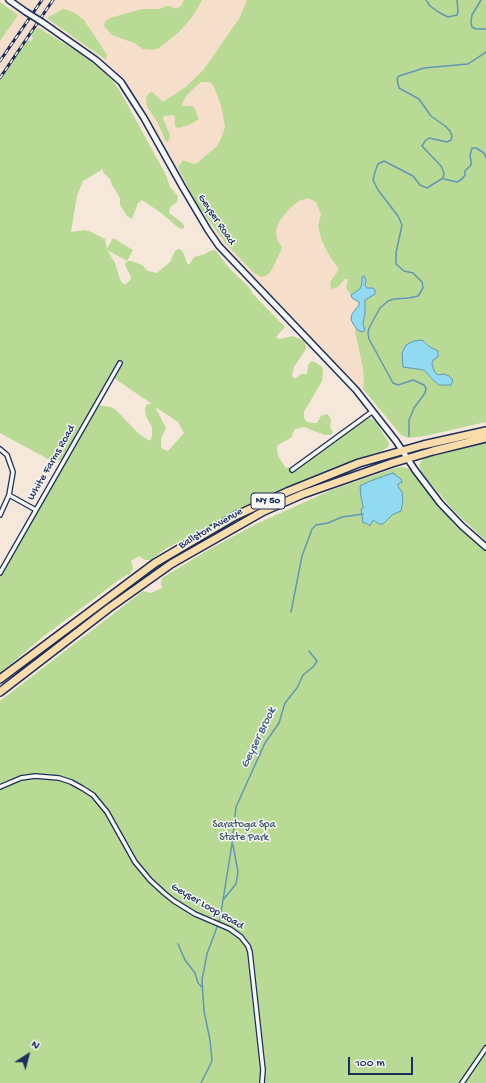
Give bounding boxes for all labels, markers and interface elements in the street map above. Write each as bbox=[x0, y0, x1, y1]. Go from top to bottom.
street label: Geyser Road bbox=[194, 192, 238, 248]
street label: White Farms Road bbox=[25, 423, 79, 503]
road number: NY 50 bbox=[251, 493, 285, 509]
street label: Ballston Avenue bbox=[177, 505, 245, 553]
water label: Geyser Brook bbox=[238, 705, 280, 771]
park label: Saratoga Spa State Park bbox=[212, 818, 276, 844]
street label: Geyser Loop Road bbox=[168, 881, 246, 933]
north arrow bbox=[8, 1035, 48, 1075]
text: N bbox=[29, 1038, 41, 1052]
scale bar bbox=[350, 1049, 415, 1075]
text: 100 m bbox=[355, 1057, 385, 1071]

